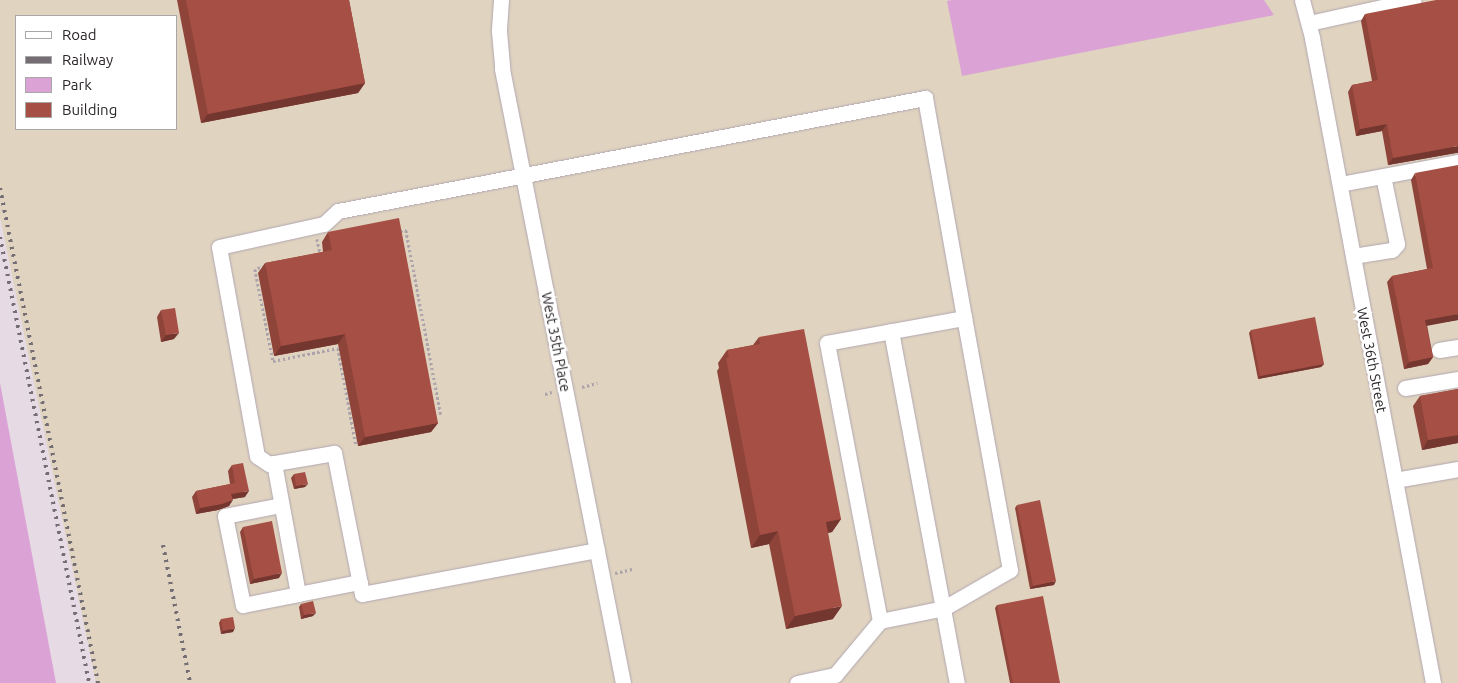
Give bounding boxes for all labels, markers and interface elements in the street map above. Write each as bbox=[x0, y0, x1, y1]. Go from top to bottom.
legend bbox=[15, 15, 178, 130]
text: Road bbox=[62, 26, 97, 43]
text: Railway bbox=[62, 51, 113, 68]
text: Park bbox=[62, 76, 92, 93]
text: Building bbox=[62, 101, 117, 118]
street label: West 35th Place bbox=[538, 291, 574, 393]
street label: West 36th Street bbox=[1354, 306, 1390, 414]

